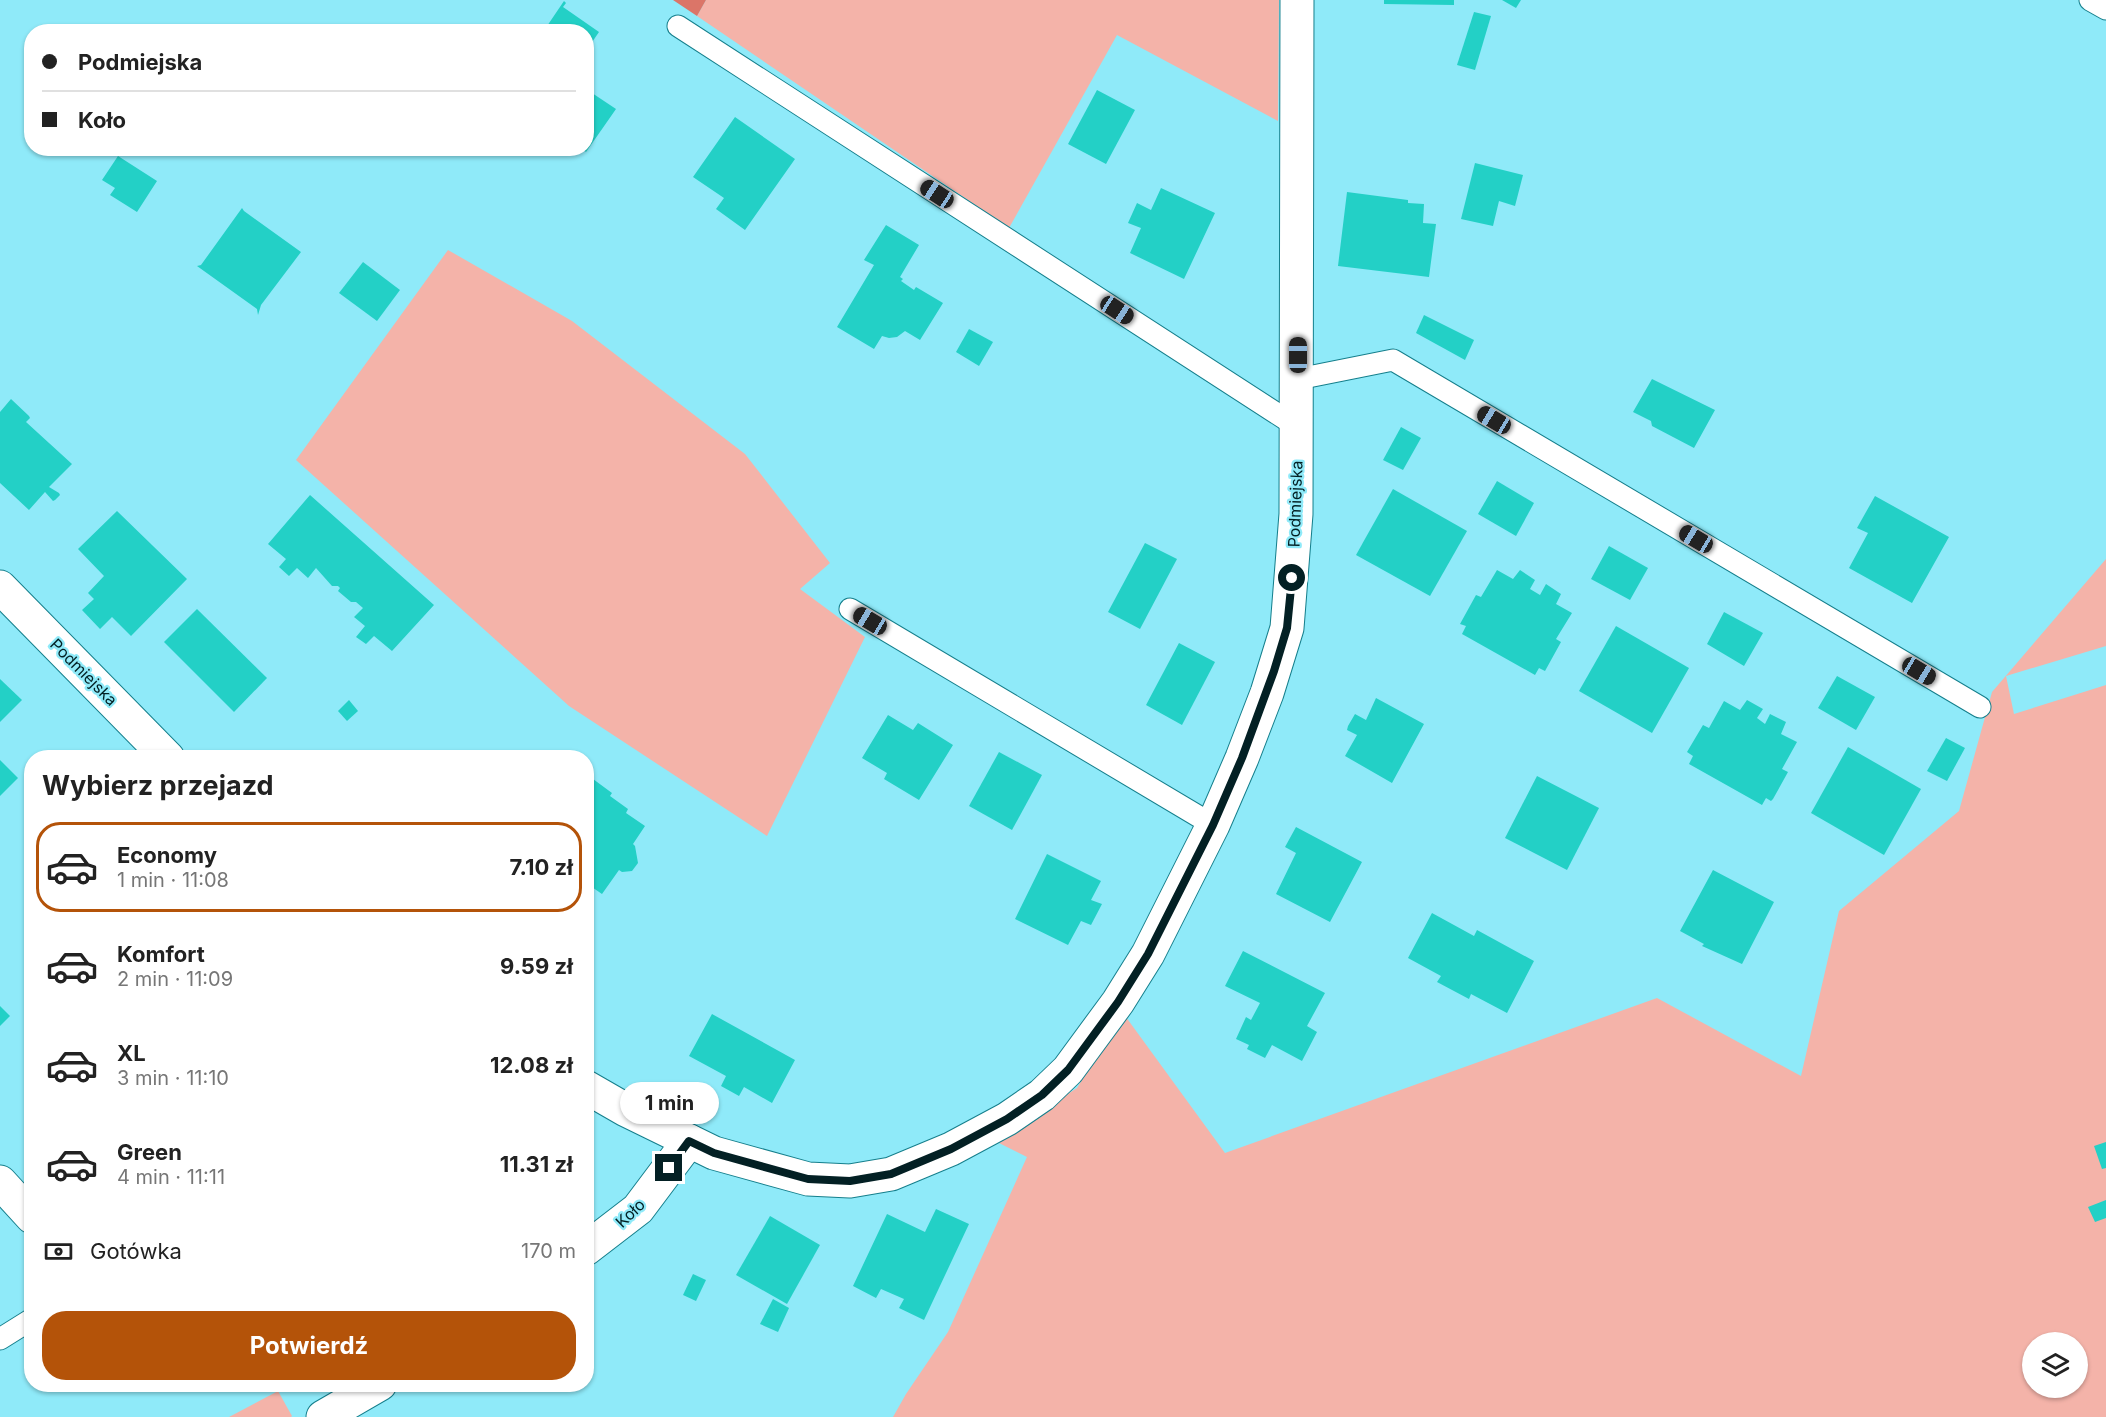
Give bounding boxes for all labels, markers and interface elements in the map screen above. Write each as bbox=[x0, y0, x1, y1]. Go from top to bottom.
text: Podmiejska bbox=[78, 49, 202, 75]
text: Koło bbox=[78, 107, 126, 133]
car bbox=[917, 177, 957, 211]
car bbox=[1097, 293, 1137, 327]
car bbox=[1289, 337, 1307, 373]
car bbox=[1474, 403, 1514, 437]
street label: Podmiejska bbox=[1283, 460, 1307, 548]
car bbox=[1676, 522, 1716, 556]
route start bbox=[1278, 564, 1305, 591]
car bbox=[850, 604, 890, 638]
street label: Podmiejska bbox=[46, 634, 122, 710]
car bbox=[1899, 654, 1939, 688]
text: Wybierz przejazd bbox=[42, 769, 274, 802]
icon: car bbox=[45, 840, 99, 894]
text: Economy bbox=[117, 842, 217, 868]
text: 7.10 zł bbox=[510, 854, 573, 880]
text: 1 min · 11:08 bbox=[117, 868, 229, 892]
icon: car bbox=[45, 939, 99, 993]
text: Komfort bbox=[117, 941, 205, 967]
text: 9.59 zł bbox=[500, 953, 573, 979]
text: 2 min · 11:09 bbox=[117, 967, 233, 991]
icon: car bbox=[45, 1038, 99, 1092]
text: XL bbox=[117, 1040, 146, 1066]
text: 12.08 zł bbox=[490, 1052, 573, 1078]
text: 3 min · 11:10 bbox=[117, 1066, 229, 1090]
callout: 1 min bbox=[620, 1081, 718, 1123]
text: 1 min bbox=[645, 1091, 694, 1115]
icon: car bbox=[45, 1137, 99, 1191]
text: Green bbox=[117, 1139, 182, 1165]
text: 11.31 zł bbox=[500, 1151, 573, 1177]
route end bbox=[655, 1154, 682, 1181]
text: 4 min · 11:11 bbox=[117, 1165, 225, 1189]
street label: Koło bbox=[611, 1194, 649, 1232]
icon: cash bbox=[42, 1235, 75, 1268]
text: Gotówka bbox=[90, 1238, 182, 1264]
text: 170 m bbox=[521, 1239, 576, 1263]
button: Potwierdź bbox=[42, 1311, 576, 1380]
map controls bbox=[2022, 1332, 2088, 1398]
button: layers bbox=[2022, 1332, 2088, 1398]

